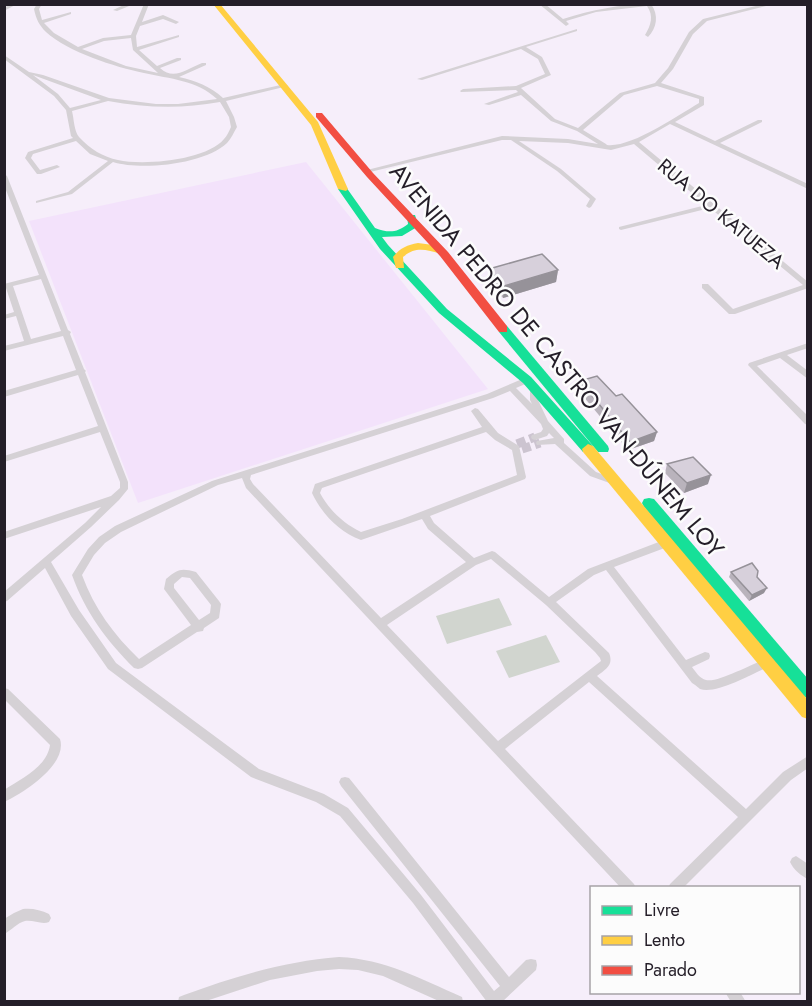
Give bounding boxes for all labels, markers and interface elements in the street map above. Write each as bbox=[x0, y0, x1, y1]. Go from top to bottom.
street label: RUA DO KATUEZA bbox=[651, 152, 792, 277]
street label: AVENIDA PEDRO DE CASTRO VAN-DÚNEM LOY bbox=[381, 155, 733, 565]
legend bbox=[590, 886, 800, 994]
text: Livre bbox=[644, 897, 680, 923]
text: Lento bbox=[644, 927, 685, 953]
text: Parado bbox=[644, 957, 697, 983]

